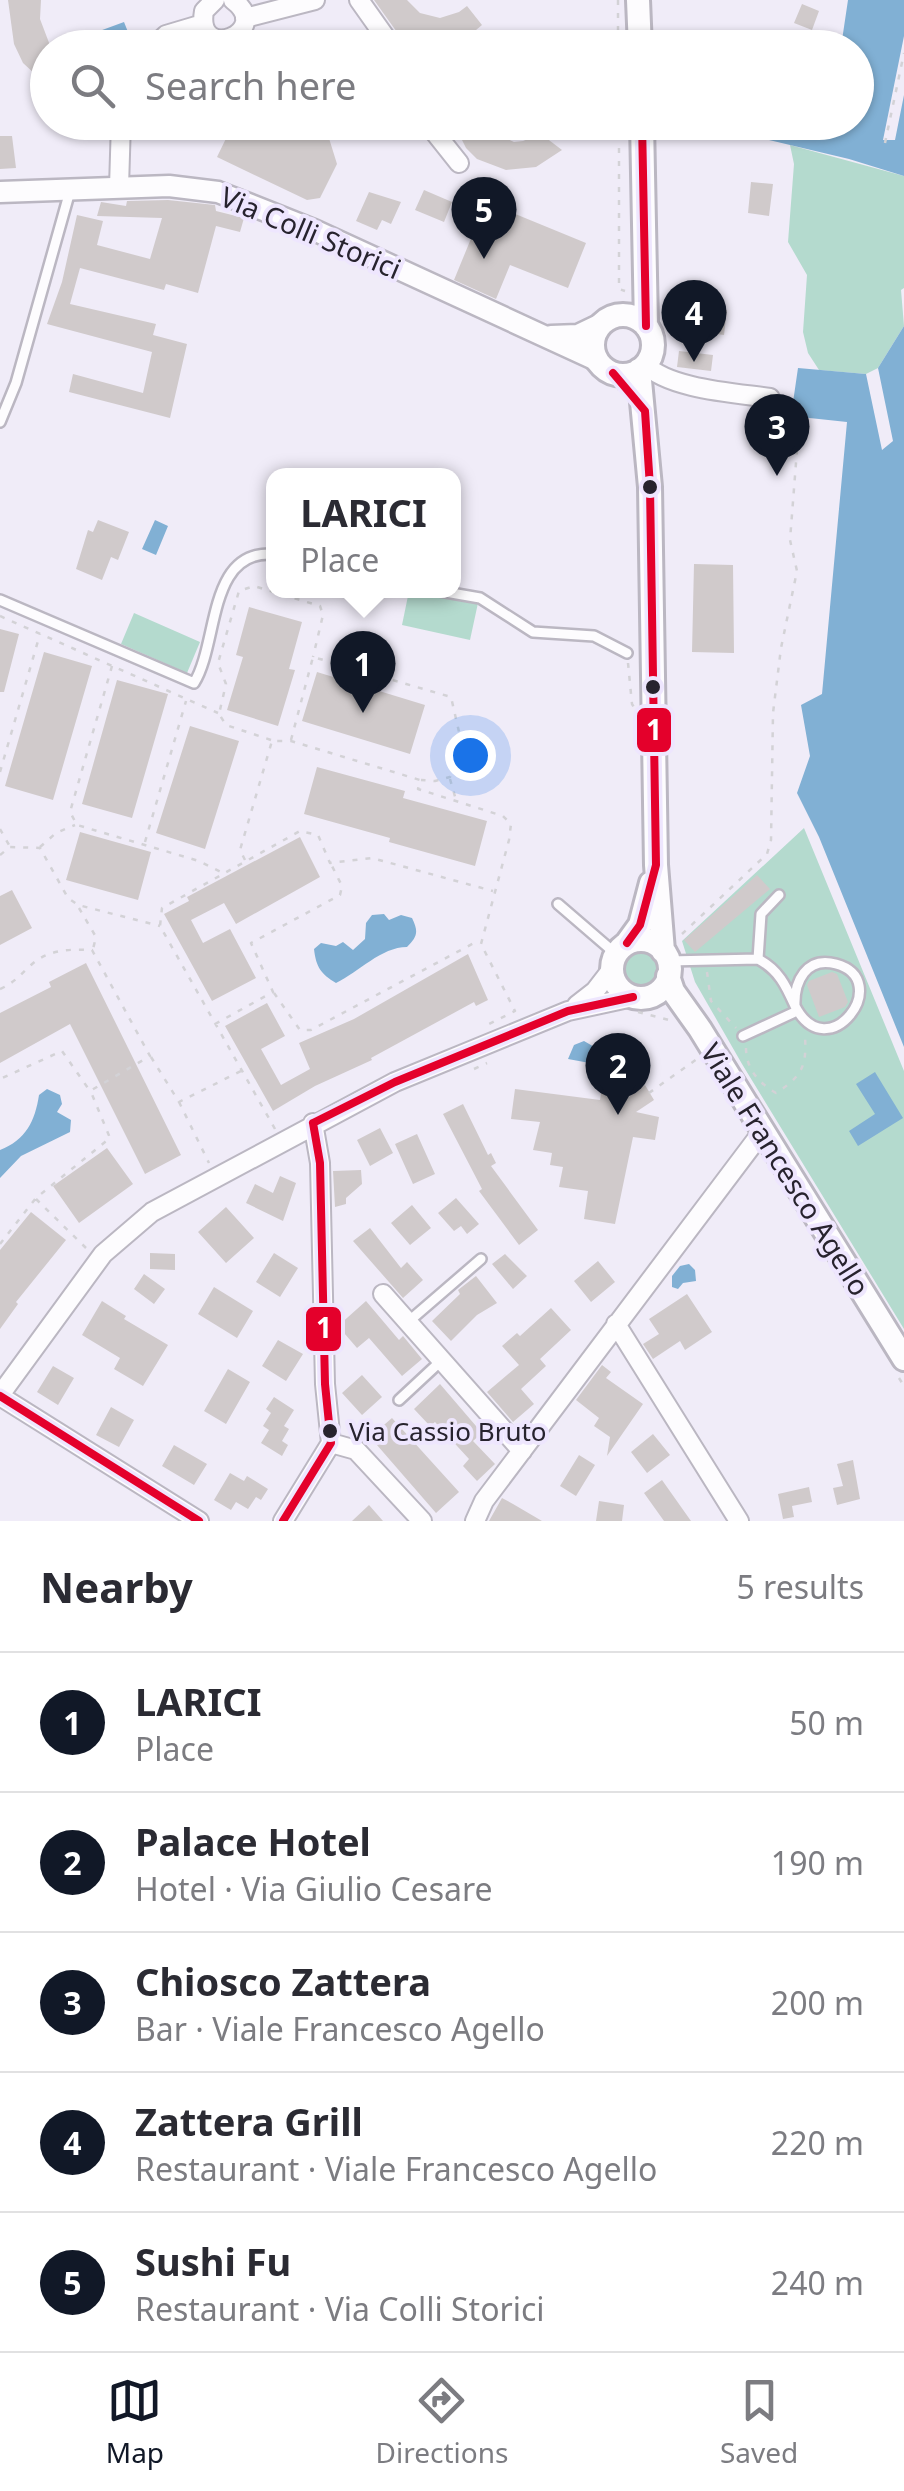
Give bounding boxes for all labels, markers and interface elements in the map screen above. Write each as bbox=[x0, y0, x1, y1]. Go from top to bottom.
search box bbox=[30, 30, 874, 140]
icon: search bbox=[65, 58, 120, 113]
text: Search here bbox=[145, 59, 356, 111]
pin: 5 bbox=[452, 176, 516, 259]
street label: Via Colli Storici bbox=[215, 177, 407, 287]
pin: 4 bbox=[662, 280, 726, 362]
pin: 3 bbox=[744, 394, 810, 476]
popup bbox=[266, 468, 461, 598]
unlabelled marker bbox=[640, 477, 660, 497]
text: LARICI bbox=[300, 486, 427, 538]
text: Place bbox=[300, 538, 379, 581]
pin: 1 bbox=[330, 630, 396, 713]
unlabelled marker bbox=[643, 677, 663, 697]
line badge: 1 bbox=[635, 706, 673, 754]
text: 1 bbox=[646, 710, 662, 748]
your location bbox=[445, 730, 496, 781]
pin: 2 bbox=[586, 1032, 650, 1115]
street label: Viale Francesco Agello bbox=[693, 1035, 879, 1303]
line badge: 1 bbox=[304, 1305, 343, 1353]
text: 1 bbox=[316, 1308, 332, 1346]
place label: Via Cassio Bruto bbox=[349, 1413, 547, 1449]
marker: Via Cassio Bruto bbox=[320, 1421, 340, 1441]
text: Nearby bbox=[40, 1558, 193, 1615]
text: 5 results bbox=[737, 1565, 864, 1608]
text: LARICI bbox=[135, 1675, 261, 1727]
text: 1 bbox=[63, 1701, 82, 1744]
text: 50 m bbox=[789, 1701, 864, 1744]
text: Place bbox=[135, 1727, 214, 1770]
text: Palace Hotel bbox=[135, 1815, 371, 1867]
text: 2 bbox=[63, 1841, 82, 1884]
text: 190 m bbox=[771, 1841, 864, 1884]
text: Hotel · Via Giulio Cesare bbox=[135, 1867, 493, 1910]
text: Chiosco Zattera bbox=[135, 1955, 431, 2007]
text: 3 bbox=[63, 1981, 82, 2024]
text: 200 m bbox=[771, 1981, 864, 2024]
text: Bar · Viale Francesco Agello bbox=[135, 2007, 545, 2050]
text: Zattera Grill bbox=[135, 2095, 363, 2147]
text: 4 bbox=[63, 2121, 82, 2164]
text: 220 m bbox=[771, 2121, 864, 2164]
text: Restaurant · Viale Francesco Agello bbox=[135, 2147, 657, 2190]
text: Sushi Fu bbox=[135, 2235, 291, 2287]
text: 5 bbox=[63, 2261, 82, 2304]
text: 240 m bbox=[771, 2261, 864, 2304]
text: Restaurant · Via Colli Storici bbox=[135, 2287, 545, 2330]
tab: Map bbox=[106, 2373, 164, 2471]
tab: Directions bbox=[376, 2373, 508, 2471]
tab: Saved bbox=[720, 2373, 798, 2471]

